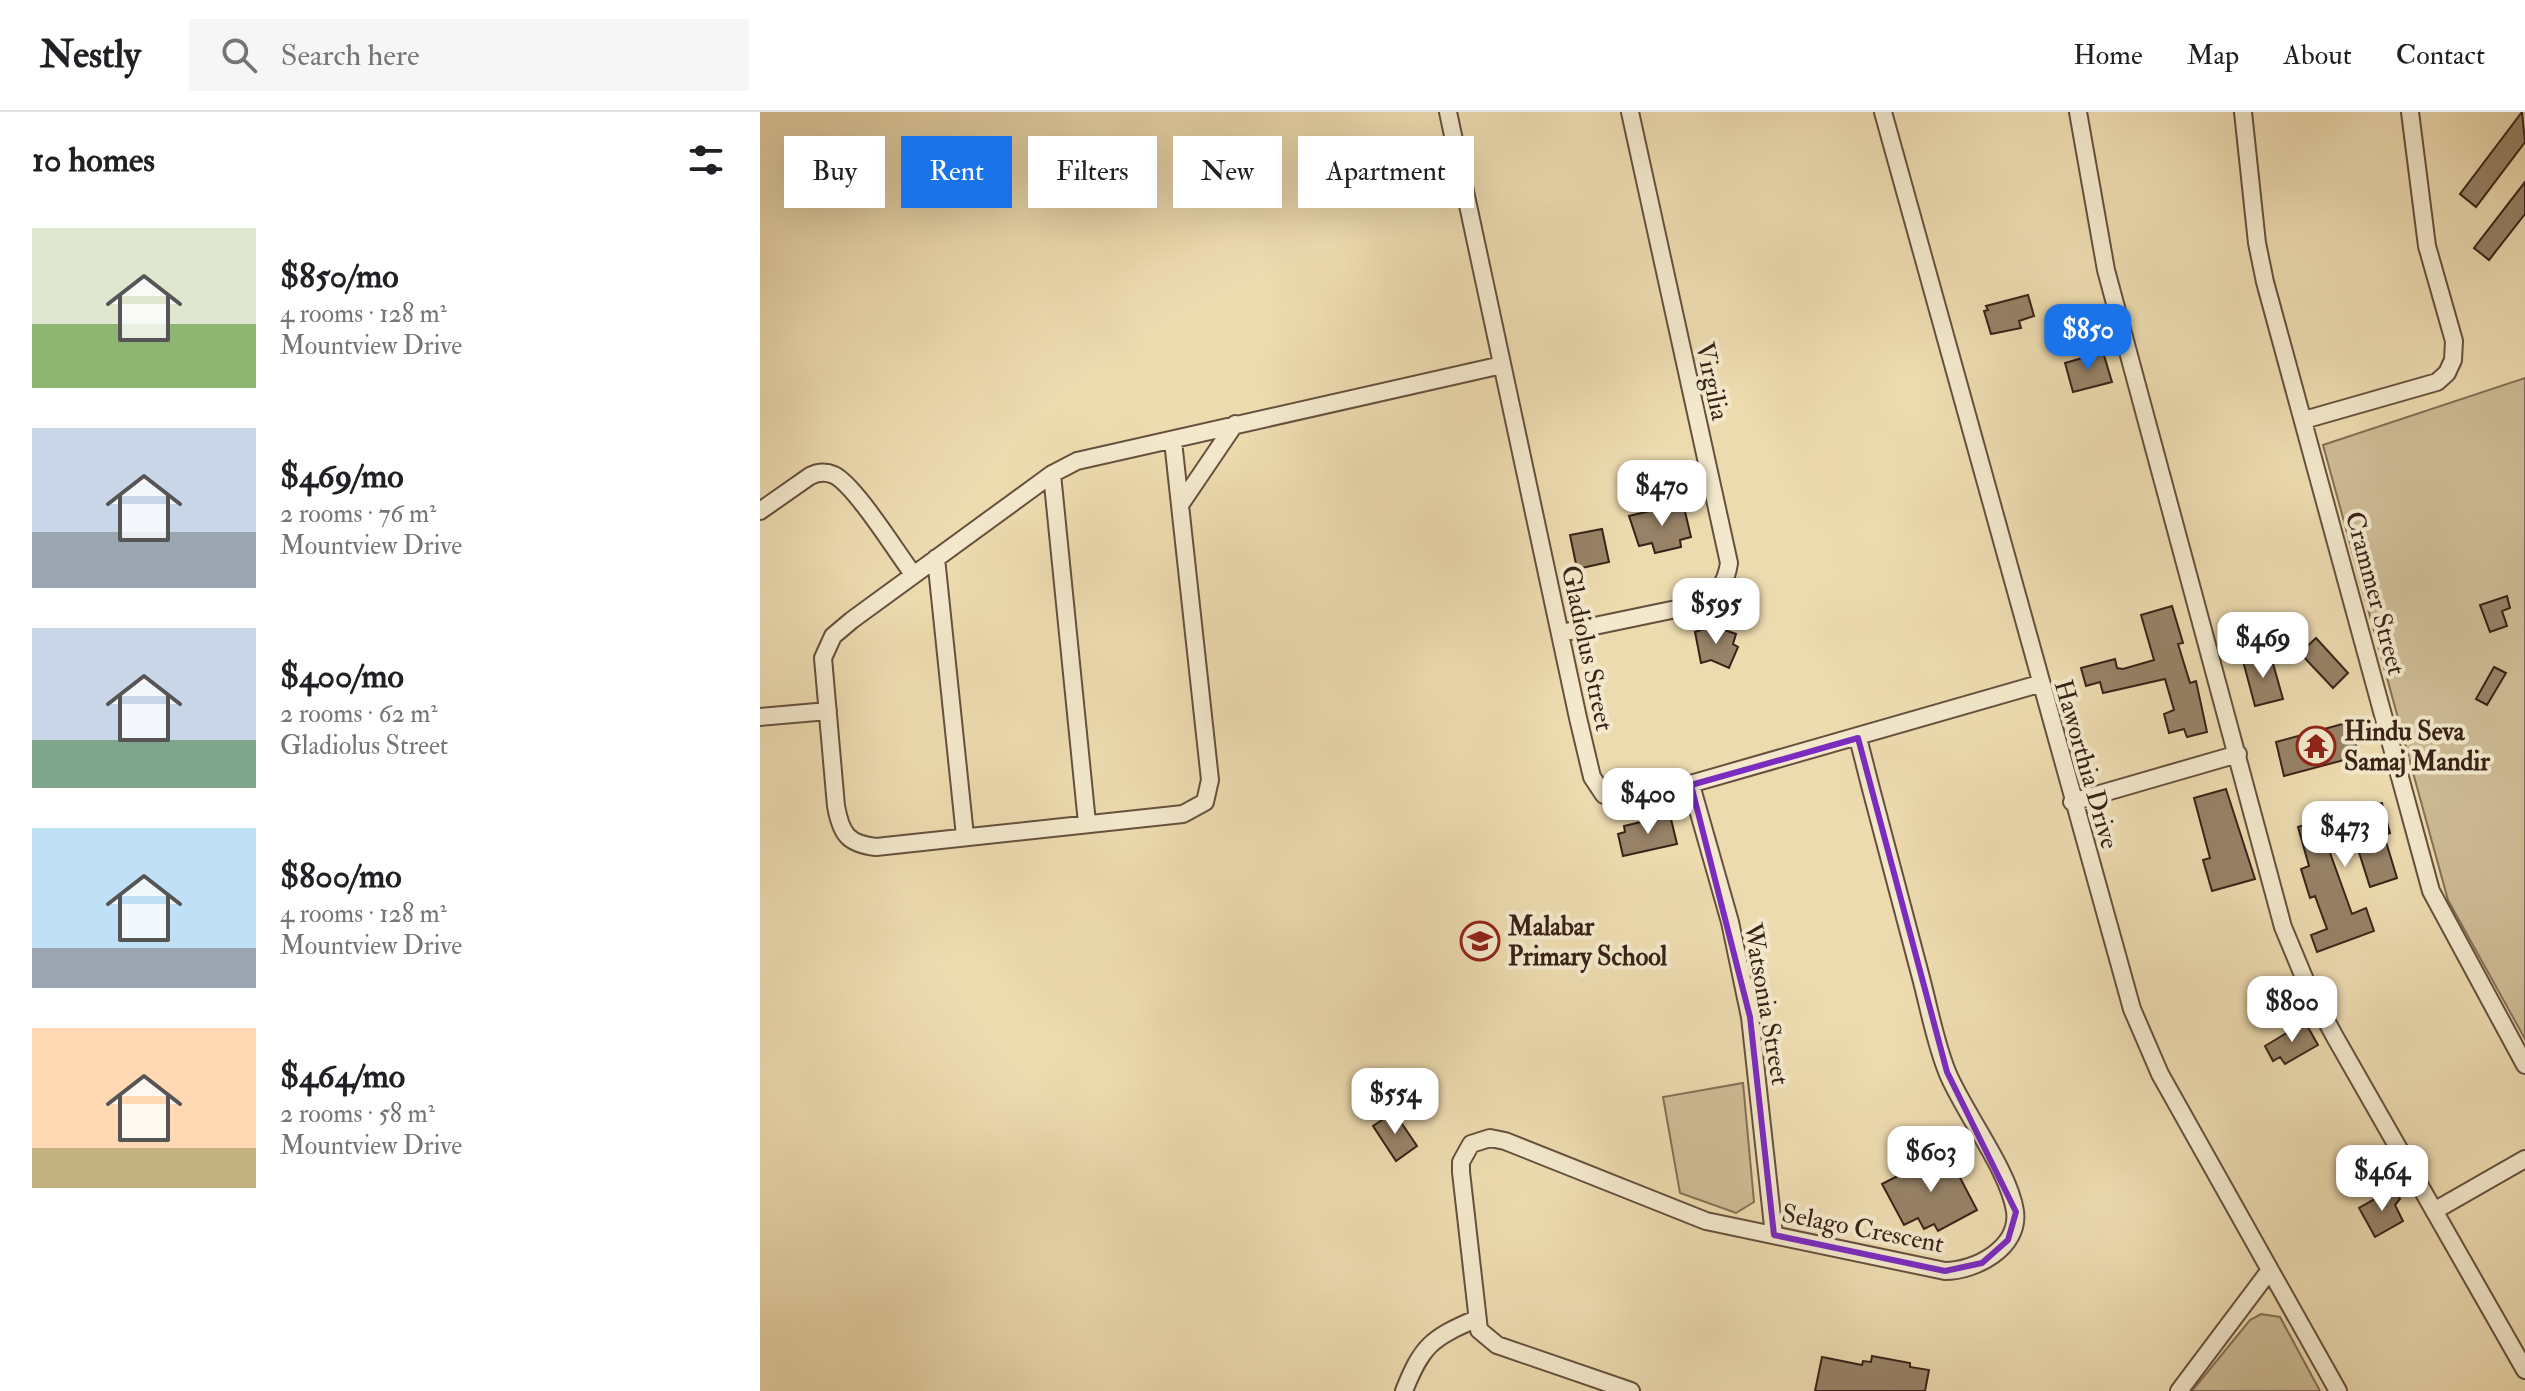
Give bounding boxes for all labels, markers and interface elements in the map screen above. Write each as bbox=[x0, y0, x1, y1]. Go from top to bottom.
search box bbox=[189, 19, 749, 91]
text: Nestly bbox=[40, 31, 141, 79]
icon: search bbox=[217, 33, 261, 77]
text: Search here bbox=[281, 37, 419, 74]
text: Home bbox=[2073, 38, 2143, 73]
text: Map bbox=[2187, 38, 2239, 73]
text: About bbox=[2283, 38, 2352, 73]
text: Contact bbox=[2396, 38, 2485, 73]
chip: Buy bbox=[784, 136, 885, 208]
chip: Rent bbox=[901, 136, 1012, 208]
chip: Filters bbox=[1028, 136, 1157, 208]
chip: New bbox=[1173, 136, 1282, 208]
chip: Apartment bbox=[1298, 136, 1474, 208]
icon: filters bbox=[684, 138, 728, 182]
text: 10 homes bbox=[32, 139, 155, 182]
text: $850/mo bbox=[280, 255, 399, 298]
icon: home bbox=[96, 260, 192, 356]
text: 4 rooms · 128 m² bbox=[280, 298, 447, 330]
pin: $850 bbox=[2041, 304, 2135, 372]
text: $850 bbox=[2062, 314, 2114, 346]
text: Mountview Drive bbox=[280, 330, 462, 362]
street label: Virgilia bbox=[1688, 339, 1736, 423]
text: $469/mo bbox=[280, 455, 404, 498]
icon: home bbox=[96, 460, 192, 556]
pin: $470 bbox=[1615, 460, 1709, 528]
text: $470 bbox=[1635, 470, 1689, 502]
text: 2 rooms · 76 m² bbox=[280, 498, 436, 530]
street label: Crammer Street bbox=[2338, 508, 2412, 679]
text: Mountview Drive bbox=[280, 530, 462, 562]
street label: Gladiolus Street bbox=[1554, 563, 1620, 734]
pin: $595 bbox=[1669, 578, 1763, 646]
text: $595 bbox=[1691, 588, 1741, 620]
pin: $469 bbox=[2216, 612, 2310, 680]
text: $469 bbox=[2235, 622, 2291, 654]
text: $400/mo bbox=[280, 655, 404, 698]
icon: home bbox=[96, 660, 192, 756]
street label: Haworthia Drive bbox=[2047, 676, 2125, 853]
text: 2 rooms · 62 m² bbox=[280, 698, 438, 730]
place label: Hindu Seva Samaj Mandir bbox=[2344, 716, 2490, 778]
temple icon: Hindu Seva Samaj Mandir bbox=[2295, 725, 2337, 767]
text: Gladiolus Street bbox=[280, 730, 448, 762]
pin: $400 bbox=[1601, 768, 1695, 836]
text: $400 bbox=[1620, 778, 1676, 810]
pin: $473 bbox=[2298, 801, 2392, 869]
text: $473 bbox=[2320, 811, 2370, 843]
text: $800/mo bbox=[280, 855, 402, 898]
icon: home bbox=[96, 860, 192, 956]
text: 4 rooms · 128 m² bbox=[280, 898, 447, 930]
place label: Malabar Primary School bbox=[1507, 911, 1668, 974]
school or university icon: Malabar Primary School bbox=[1459, 920, 1501, 962]
street label: Watsonia Street bbox=[1736, 920, 1796, 1088]
text: Mountview Drive bbox=[280, 930, 462, 962]
pin: $800 bbox=[2245, 976, 2339, 1044]
text: $800 bbox=[2265, 986, 2319, 1018]
text: $464/mo bbox=[280, 1055, 405, 1098]
icon: home bbox=[96, 1060, 192, 1156]
pin: $554 bbox=[1348, 1068, 1442, 1136]
text: $554 bbox=[1370, 1078, 1420, 1110]
text: 2 rooms · 58 m² bbox=[280, 1098, 435, 1130]
pin: $603 bbox=[1884, 1126, 1978, 1194]
text: Mountview Drive bbox=[280, 1130, 462, 1162]
text: $603 bbox=[1905, 1136, 1957, 1168]
pin: $464 bbox=[2335, 1145, 2429, 1213]
text: $464 bbox=[2354, 1155, 2410, 1187]
street label: Selago Crescent bbox=[1779, 1198, 1947, 1260]

